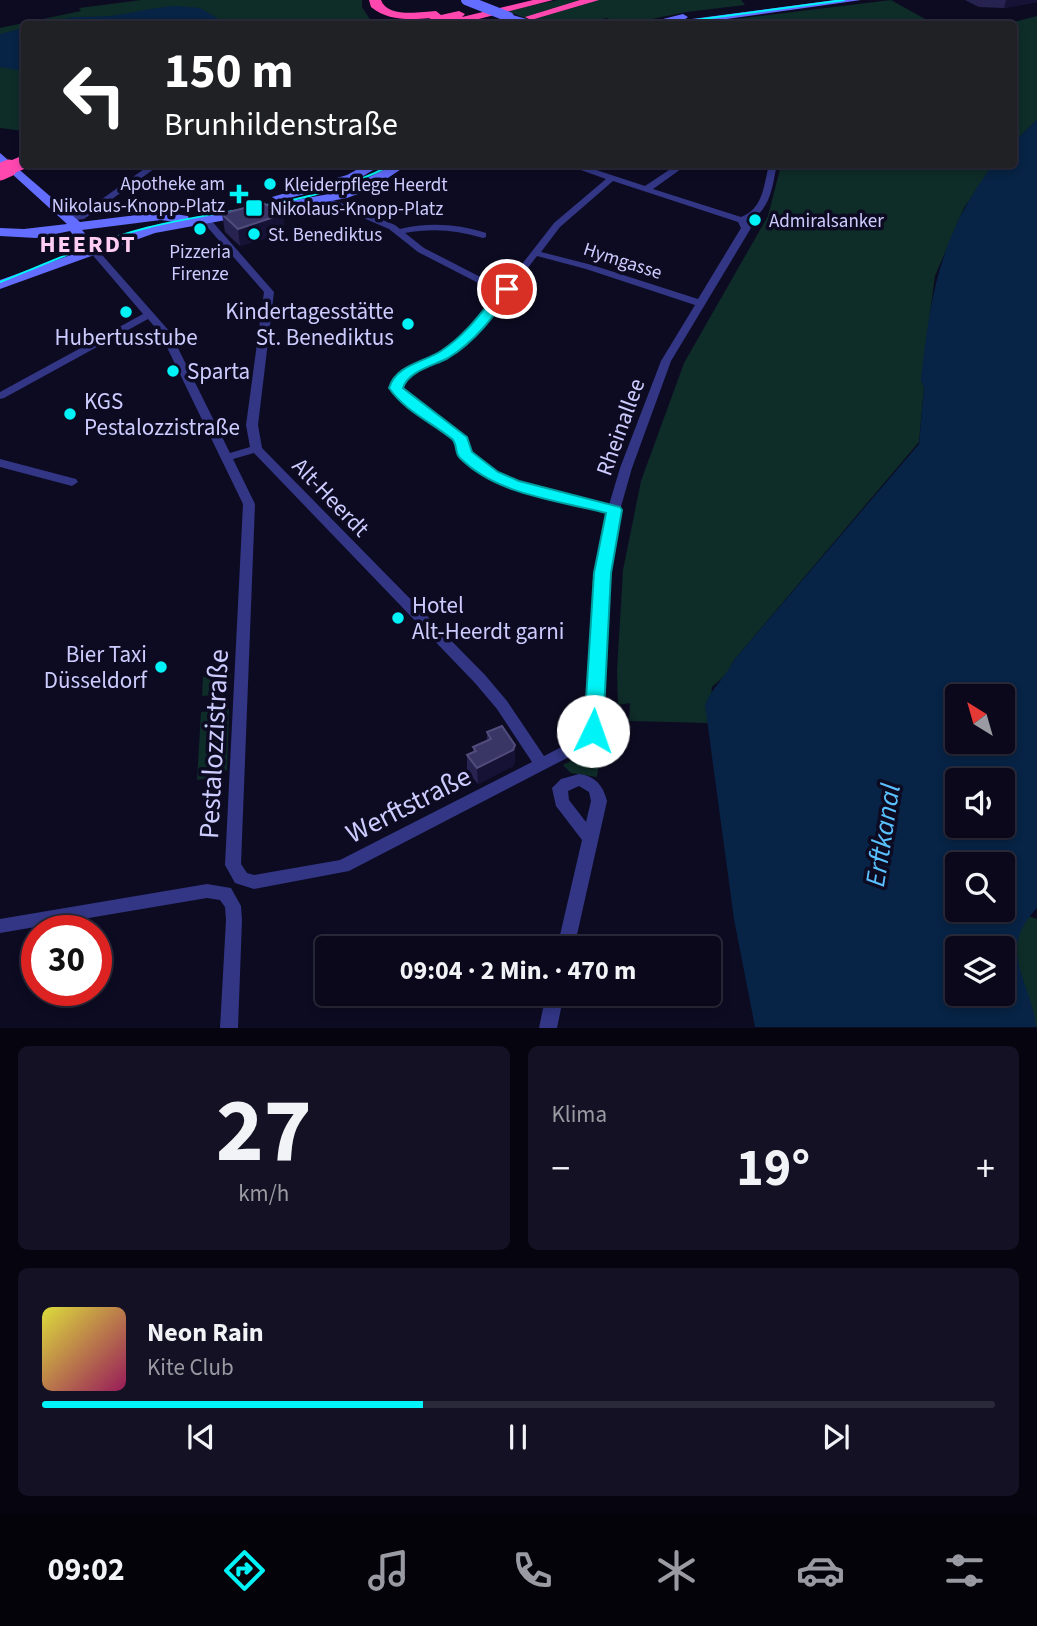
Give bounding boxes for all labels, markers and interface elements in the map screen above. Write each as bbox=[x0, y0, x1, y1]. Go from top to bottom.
text: 150 m bbox=[164, 37, 293, 107]
icon: left bbox=[49, 49, 140, 140]
text: Brunhildenstraße bbox=[164, 102, 398, 148]
place label: Apotheke am Nikolaus-Knopp-Platz bbox=[52, 171, 225, 220]
place label: Kleiderpflege Heerdt bbox=[284, 172, 448, 199]
marker: Kleiderpflege Heerdt bbox=[262, 176, 278, 192]
marker: Apotheke am Nikolaus-Knopp-Platz bbox=[231, 186, 247, 202]
place label: Nikolaus-Knopp-Platz bbox=[270, 196, 443, 223]
marker: Nikolaus-Knopp-Platz bbox=[244, 198, 264, 218]
place label: Admiralsanker bbox=[769, 208, 884, 235]
marker: Admiralsanker bbox=[747, 212, 763, 228]
marker: Pizzeria Firenze bbox=[192, 221, 208, 237]
place label: St. Benediktus bbox=[268, 222, 382, 249]
marker: St. Benediktus bbox=[246, 226, 262, 242]
district label: HEERDT bbox=[39, 227, 137, 262]
street label: Hymgasse bbox=[580, 236, 665, 287]
place label: Pizzeria Firenze bbox=[169, 239, 231, 288]
pin bbox=[477, 259, 537, 319]
icon: arrive bbox=[488, 270, 526, 308]
place label: Kindertagesstätte St. Benediktus bbox=[225, 295, 394, 354]
marker: Hubertusstube bbox=[118, 304, 134, 320]
marker: Kindertagesstätte St. Benediktus bbox=[400, 316, 416, 332]
place label: Hubertusstube bbox=[54, 321, 198, 354]
place label: Sparta bbox=[187, 355, 250, 388]
marker: Sparta bbox=[165, 363, 181, 379]
street label: Rheinallee bbox=[588, 374, 653, 480]
place label: KGS Pestalozzistraße bbox=[84, 385, 240, 444]
marker: KGS Pestalozzistraße bbox=[62, 406, 78, 422]
street label: Alt-Heerdt bbox=[284, 450, 377, 544]
place label: Hotel Alt-Heerdt garni bbox=[412, 589, 564, 648]
marker: Hotel Alt-Heerdt garni bbox=[390, 610, 406, 626]
place label: Bier Taxi Düsseldorf bbox=[44, 638, 148, 697]
street label: Pestalozzistraße bbox=[189, 648, 239, 840]
marker: Bier Taxi Düsseldorf bbox=[153, 659, 169, 675]
north arrow bbox=[945, 684, 1015, 754]
map controls bbox=[945, 684, 1015, 1006]
position arrow bbox=[556, 694, 630, 768]
street label: Werftstraße bbox=[339, 756, 478, 854]
button: sound bbox=[945, 768, 1015, 838]
water label: Erftkanal bbox=[855, 781, 911, 890]
button: search bbox=[945, 852, 1015, 922]
speed limit sign: 30 bbox=[21, 915, 112, 1006]
button: layers bbox=[945, 936, 1015, 1006]
text: 09:04 · 2 Min. · 470 m bbox=[400, 952, 636, 989]
text: 27 bbox=[216, 1067, 312, 1196]
text: Klima bbox=[552, 1098, 607, 1131]
text: 19° bbox=[736, 1132, 810, 1206]
text: − bbox=[552, 1142, 570, 1196]
text: + bbox=[976, 1142, 995, 1196]
text: km/h bbox=[238, 1177, 289, 1210]
text: Neon Rain bbox=[147, 1314, 264, 1351]
text: Kite Club bbox=[147, 1351, 234, 1384]
icon: previous bbox=[182, 1418, 220, 1456]
icon: pause bbox=[499, 1418, 537, 1456]
icon: next bbox=[817, 1418, 855, 1456]
icon: directions bbox=[220, 1546, 269, 1595]
icon: music bbox=[364, 1546, 413, 1595]
icon: phone bbox=[508, 1546, 557, 1595]
icon: climate bbox=[652, 1546, 701, 1595]
icon: car bbox=[796, 1546, 845, 1595]
icon: filters bbox=[940, 1546, 989, 1595]
text: 09:02 bbox=[48, 1547, 125, 1593]

